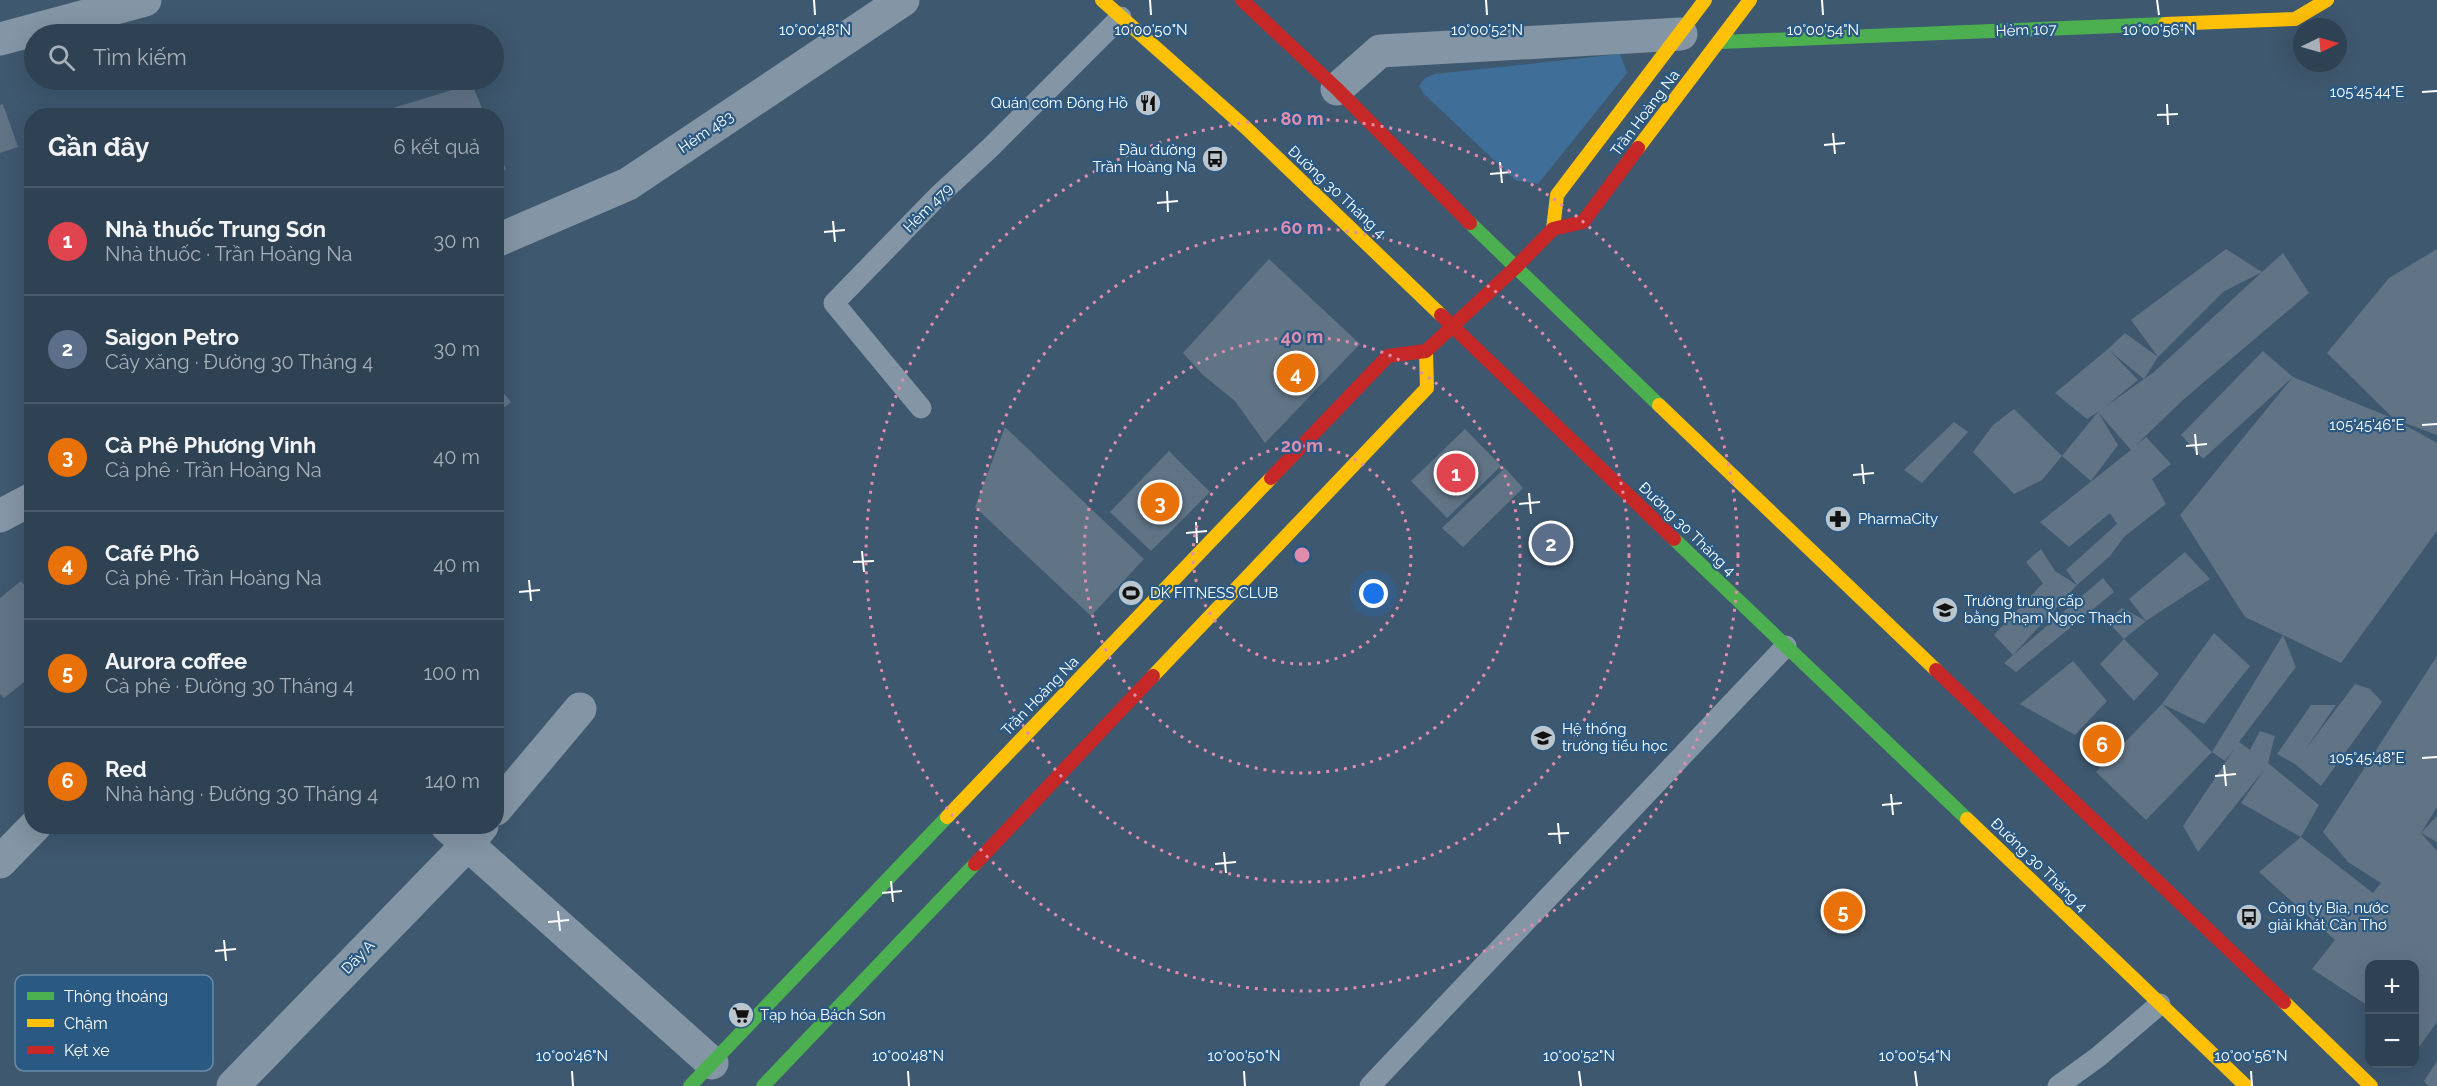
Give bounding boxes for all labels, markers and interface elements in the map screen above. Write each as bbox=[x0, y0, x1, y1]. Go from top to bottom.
north arrow bbox=[2293, 18, 2347, 72]
street label: Hẻm 107 bbox=[1995, 20, 2057, 40]
text: 10°00'48"N bbox=[779, 21, 851, 39]
text: 10°00'50"N bbox=[1114, 21, 1188, 39]
text: 10°00'52"N bbox=[1451, 21, 1523, 39]
text: 10°00'54"N bbox=[1787, 21, 1859, 39]
text: 10°00'56"N bbox=[2122, 21, 2196, 39]
search box bbox=[24, 24, 504, 90]
icon: search bbox=[45, 41, 78, 74]
text: Tìm kiếm bbox=[93, 44, 187, 70]
street label: Trần Hoàng Na bbox=[1607, 66, 1683, 160]
text: 105°45'44"E bbox=[2330, 83, 2404, 101]
restaurant icon: Quán cơm Đông Hồ bbox=[1133, 88, 1163, 118]
place label: Quán cơm Đông Hồ bbox=[991, 94, 1128, 112]
street label: Hẻm 483 bbox=[675, 107, 737, 157]
text: 80 m bbox=[1280, 108, 1324, 129]
text: Gần đây bbox=[48, 132, 149, 162]
text: 6 kết quả bbox=[394, 135, 480, 159]
place label: Đầu đường Trần Hoàng Na bbox=[1093, 141, 1196, 176]
street label: Đường 30 Tháng 4 bbox=[1284, 142, 1390, 242]
bus stop icon: Đầu đường Trần Hoàng Na bbox=[1200, 144, 1230, 174]
street label: Hẻm 479 bbox=[900, 179, 957, 236]
text: Nhà thuốc Trung Sơn bbox=[105, 216, 326, 242]
text: 60 m bbox=[1280, 217, 1324, 238]
text: 1 bbox=[63, 229, 72, 253]
text: 30 m bbox=[434, 229, 480, 253]
text: Nhà thuốc · Trần Hoàng Na bbox=[105, 242, 352, 266]
text: Saigon Petro bbox=[105, 324, 239, 350]
text: 40 m bbox=[1281, 326, 1323, 347]
text: 2 bbox=[62, 337, 73, 361]
text: 30 m bbox=[434, 337, 480, 361]
text: Cây xăng · Đường 30 Tháng 4 bbox=[105, 350, 373, 374]
pin: 4 bbox=[1276, 350, 1316, 395]
text: 105°45'46"E bbox=[2329, 416, 2405, 434]
text: Cà Phê Phương Vinh bbox=[105, 432, 316, 458]
text: 20 m bbox=[1281, 435, 1323, 456]
text: 3 bbox=[62, 445, 73, 469]
text: 40 m bbox=[433, 445, 480, 469]
pin: 1 bbox=[1436, 450, 1476, 496]
text: Cà phê · Trần Hoàng Na bbox=[105, 458, 322, 482]
street label: Đường 30 Tháng 4 bbox=[1635, 478, 1739, 580]
pin: 3 bbox=[1140, 480, 1180, 524]
pharmacy icon: PharmaCity bbox=[1823, 504, 1853, 534]
place label: PharmaCity bbox=[1858, 510, 1938, 528]
pin: 2 bbox=[1532, 520, 1570, 566]
text: Café Phô bbox=[105, 540, 199, 566]
centre of rings bbox=[1292, 545, 1312, 565]
text: 4 bbox=[62, 553, 73, 577]
text: 40 m bbox=[433, 553, 480, 577]
text: Cà phê · Trần Hoàng Na bbox=[105, 566, 322, 590]
sports icon: DK FITNESS CLUB bbox=[1116, 578, 1146, 608]
your location bbox=[1359, 579, 1388, 608]
place label: DK FITNESS CLUB bbox=[1150, 584, 1278, 602]
place label: Trường trung cấp bằng Phạm Ngọc Thạch bbox=[1964, 592, 2131, 627]
school or university icon: Trường trung cấp bằng Phạm Ngọc Thạch bbox=[1930, 595, 1960, 625]
text: Aurora coffee bbox=[105, 648, 247, 674]
street label: Trần Hoàng Na bbox=[998, 653, 1082, 739]
text: 5 bbox=[62, 661, 73, 685]
text: 100 m bbox=[423, 661, 480, 685]
text: Cà phê · Đường 30 Tháng 4 bbox=[105, 674, 354, 698]
place label: Hệ thống trường tiểu học bbox=[1562, 720, 1668, 755]
pin: 6 bbox=[2082, 722, 2122, 766]
school or university icon: Hệ thống trường tiểu học bbox=[1528, 723, 1558, 753]
text: 105°45'48"E bbox=[2329, 749, 2405, 767]
text: Red bbox=[105, 756, 147, 782]
text: 6 bbox=[61, 769, 74, 793]
text: 140 m bbox=[425, 769, 480, 793]
text: Nhà hàng · Đường 30 Tháng 4 bbox=[105, 782, 378, 806]
street label: Đường 30 Tháng 4 bbox=[1987, 814, 2091, 916]
pin: 5 bbox=[1824, 888, 1862, 934]
place label: Công ty Bia, nước giải khát Cần Thơ bbox=[2268, 899, 2389, 934]
bus stop icon: Công ty Bia, nước giải khát Cần Thơ bbox=[2234, 902, 2264, 932]
street label: Dãy A bbox=[338, 936, 378, 978]
map controls bbox=[2365, 960, 2419, 1068]
button: + bbox=[2365, 960, 2419, 1014]
legend bbox=[15, 975, 213, 1071]
text: Thông thoáng bbox=[64, 987, 168, 1006]
supermarket icon: Tạp hóa Bách Sơn bbox=[726, 1000, 756, 1030]
place label: Tạp hóa Bách Sơn bbox=[760, 1006, 886, 1024]
text: Chậm bbox=[64, 1014, 108, 1033]
button: − bbox=[2365, 1014, 2419, 1068]
text: Kẹt xe bbox=[64, 1041, 110, 1060]
text: 10°00'46"N bbox=[536, 1047, 608, 1065]
text: 10°00'48"N bbox=[872, 1047, 944, 1065]
text: 10°00'50"N bbox=[1207, 1047, 1281, 1065]
text: 10°00'52"N bbox=[1543, 1047, 1615, 1065]
text: 10°00'54"N bbox=[1879, 1047, 1951, 1065]
text: 10°00'56"N bbox=[2214, 1047, 2288, 1065]

